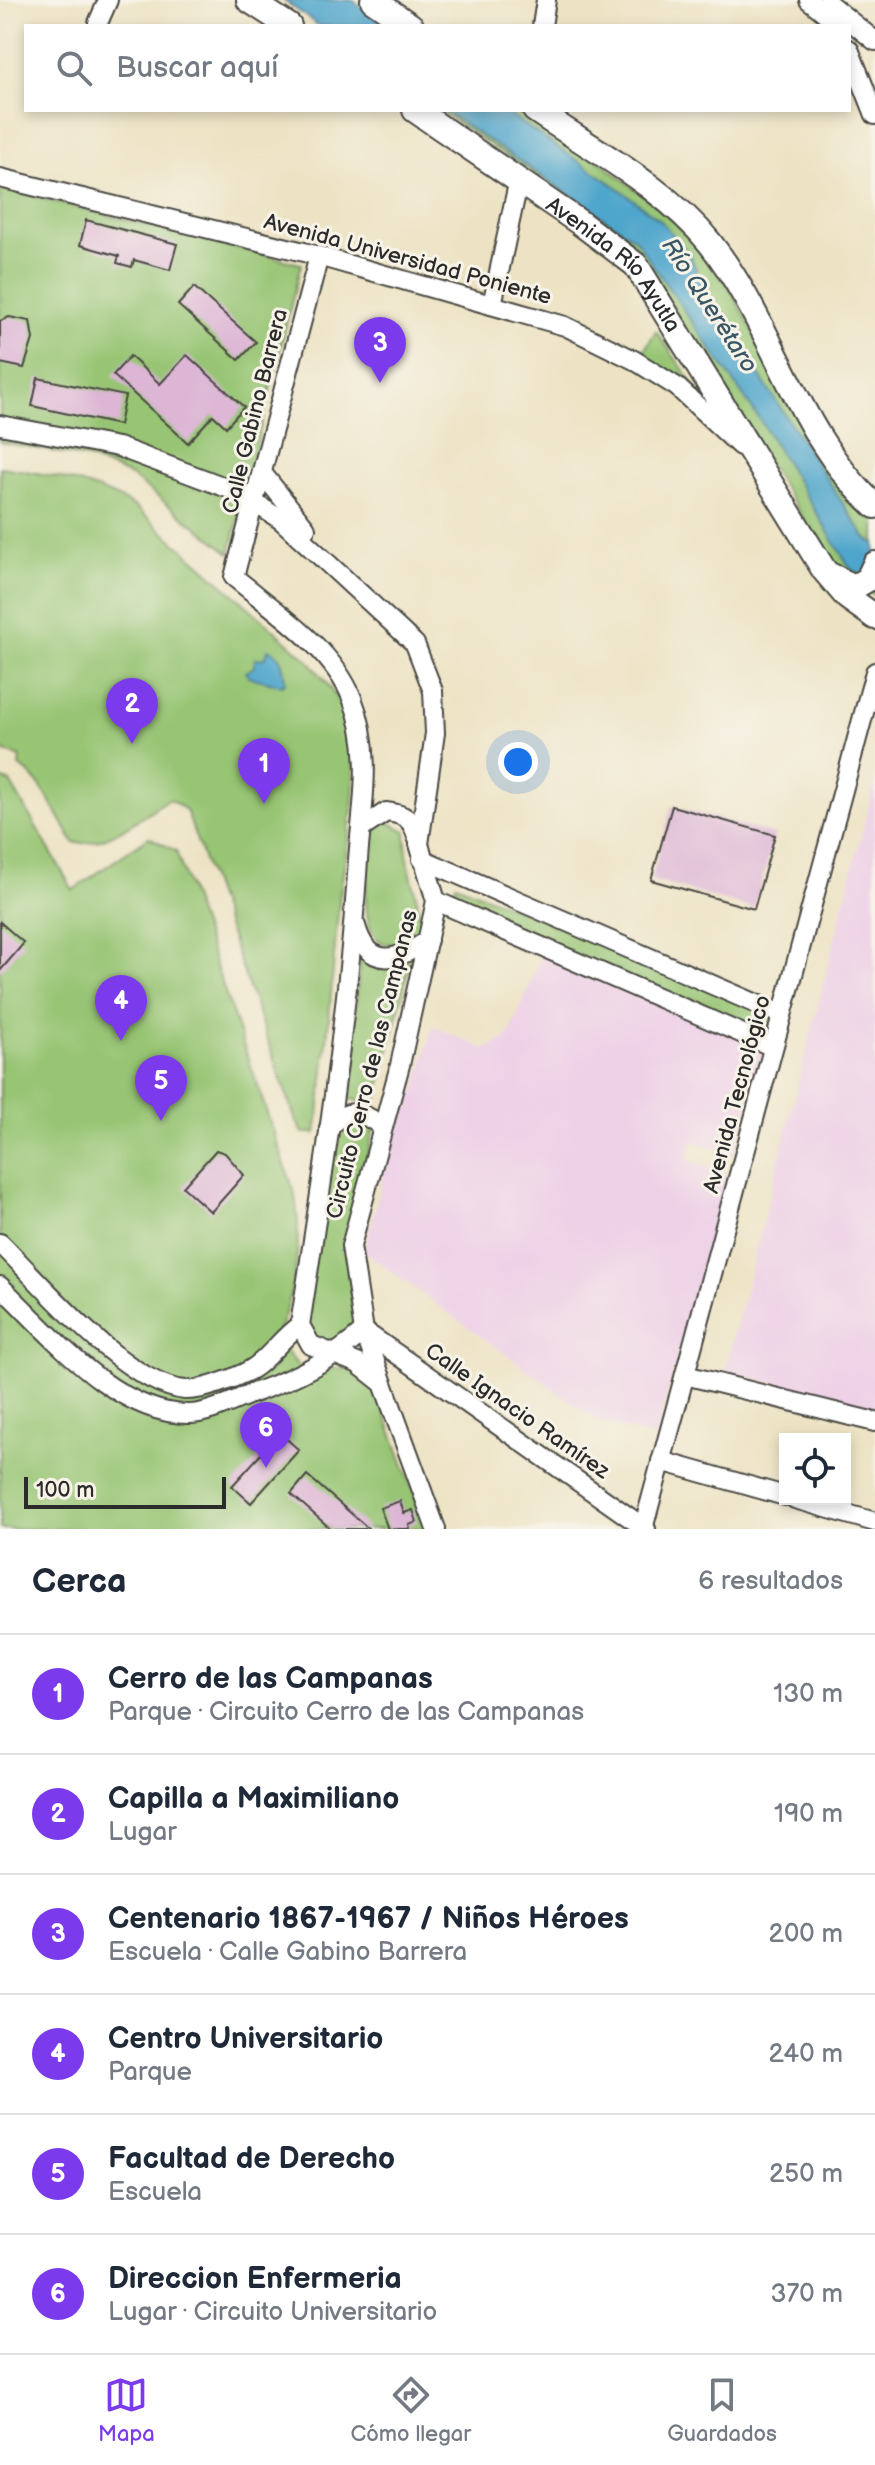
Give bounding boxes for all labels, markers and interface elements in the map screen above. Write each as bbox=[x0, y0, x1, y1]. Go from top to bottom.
search box bbox=[24, 24, 851, 112]
icon: search bbox=[52, 46, 96, 90]
text: Buscar aquí bbox=[116, 50, 278, 86]
street label: Avenida Río Ayutla bbox=[541, 192, 686, 337]
street label: Avenida Universidad Poniente bbox=[261, 208, 554, 311]
water label: Río Querétaro bbox=[655, 232, 764, 378]
street label: Calle Gabino Barrera bbox=[217, 306, 294, 517]
pin: 3 bbox=[354, 317, 406, 383]
pin: 2 bbox=[106, 678, 158, 744]
pin: 1 bbox=[238, 738, 290, 804]
your location bbox=[498, 742, 538, 782]
street label: Circuito Cerro de las Campanas bbox=[321, 907, 424, 1222]
pin: 4 bbox=[95, 975, 147, 1041]
street label: Avenida Tecnológico bbox=[698, 992, 777, 1196]
pin: 5 bbox=[135, 1055, 187, 1121]
street label: Calle Ignacio Ramírez bbox=[420, 1337, 615, 1485]
pin: 6 bbox=[240, 1402, 292, 1468]
map controls bbox=[779, 1433, 851, 1505]
button: locate bbox=[779, 1433, 851, 1505]
scale bar bbox=[24, 1473, 226, 1509]
text: 100 m bbox=[36, 1477, 95, 1504]
text: Cerca bbox=[32, 1561, 127, 1602]
text: 6 resultados bbox=[698, 1566, 843, 1597]
text: Cerro de las Campanas bbox=[108, 1661, 433, 1697]
text: 1 bbox=[53, 1679, 63, 1710]
text: 130 m bbox=[773, 1679, 843, 1710]
text: Parque · Circuito Cerro de las Campanas bbox=[108, 1697, 584, 1728]
text: Capilla a Maximiliano bbox=[108, 1781, 399, 1817]
text: 2 bbox=[50, 1799, 66, 1830]
text: 190 m bbox=[774, 1799, 843, 1830]
text: Lugar bbox=[108, 1817, 177, 1848]
text: Centenario 1867-1967 / Niños Héroes bbox=[108, 1901, 629, 1937]
text: 3 bbox=[50, 1919, 66, 1950]
text: 200 m bbox=[769, 1919, 843, 1950]
text: Escuela · Calle Gabino Barrera bbox=[108, 1937, 467, 1968]
text: Centro Universitario bbox=[108, 2021, 383, 2057]
text: 4 bbox=[50, 2039, 66, 2070]
text: 240 m bbox=[768, 2039, 843, 2070]
text: Parque bbox=[108, 2057, 192, 2088]
text: Facultad de Derecho bbox=[108, 2141, 395, 2177]
text: 5 bbox=[50, 2159, 66, 2190]
text: 250 m bbox=[769, 2159, 843, 2190]
text: Escuela bbox=[108, 2177, 202, 2208]
text: Direccion Enfermeria bbox=[108, 2261, 402, 2297]
text: 6 bbox=[50, 2279, 66, 2310]
text: 370 m bbox=[770, 2279, 843, 2310]
text: Lugar · Circuito Universitario bbox=[108, 2297, 437, 2328]
tab: Mapa bbox=[98, 2373, 155, 2448]
tab: Cómo llegar bbox=[351, 2373, 471, 2448]
tab: Guardados bbox=[667, 2373, 777, 2448]

